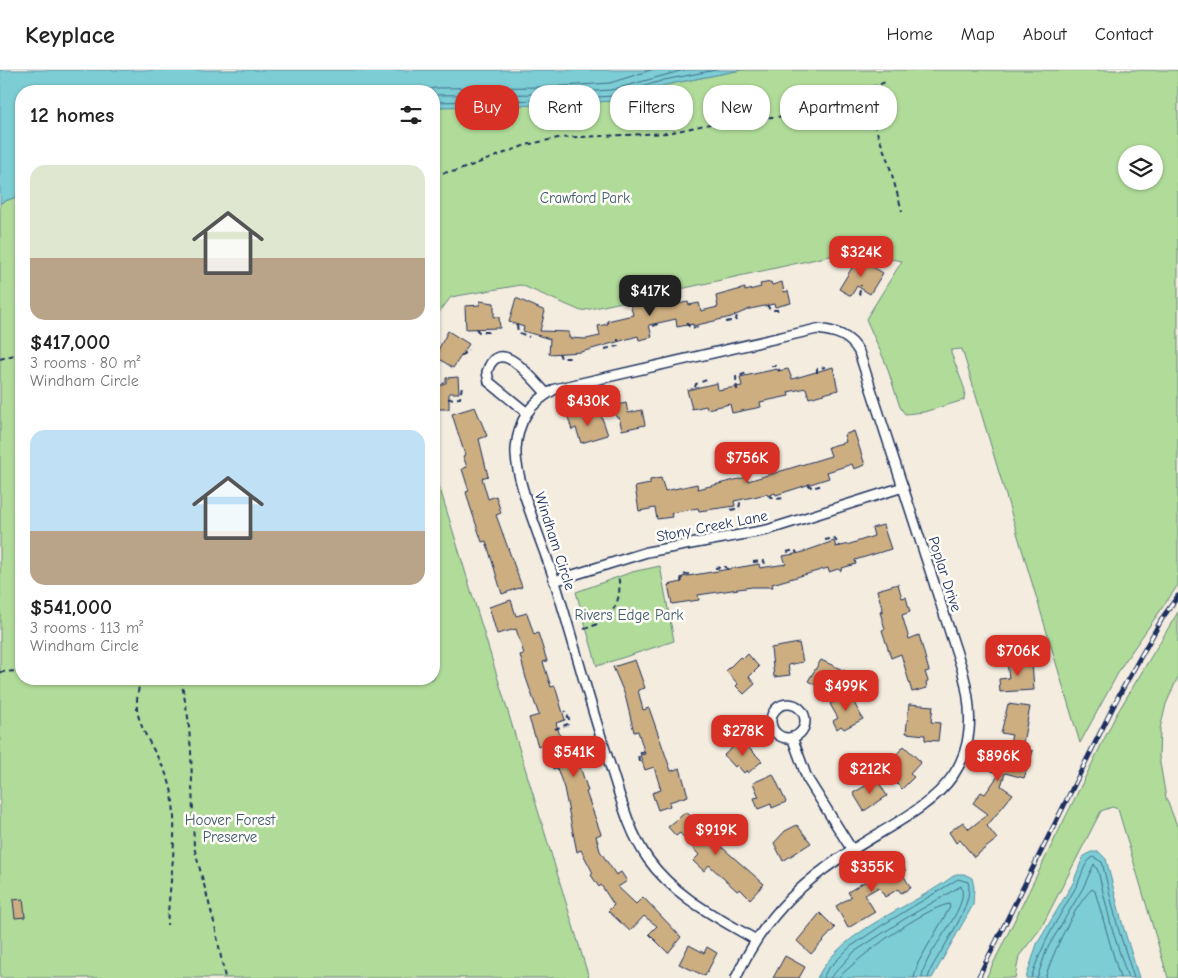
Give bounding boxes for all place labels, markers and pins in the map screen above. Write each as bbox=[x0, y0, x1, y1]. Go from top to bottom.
pin: $324K bbox=[826, 236, 896, 278]
pin: $417K bbox=[615, 274, 685, 317]
pin: $430K bbox=[553, 384, 623, 427]
pin: $756K bbox=[712, 442, 782, 484]
pin: $706K bbox=[983, 634, 1053, 677]
pin: $499K bbox=[811, 670, 881, 712]
pin: $278K bbox=[708, 714, 778, 757]
pin: $541K bbox=[539, 736, 609, 778]
pin: $896K bbox=[963, 740, 1033, 782]
pin: $212K bbox=[835, 752, 905, 795]
pin: $919K bbox=[681, 814, 751, 856]
pin: $355K bbox=[837, 850, 907, 893]

